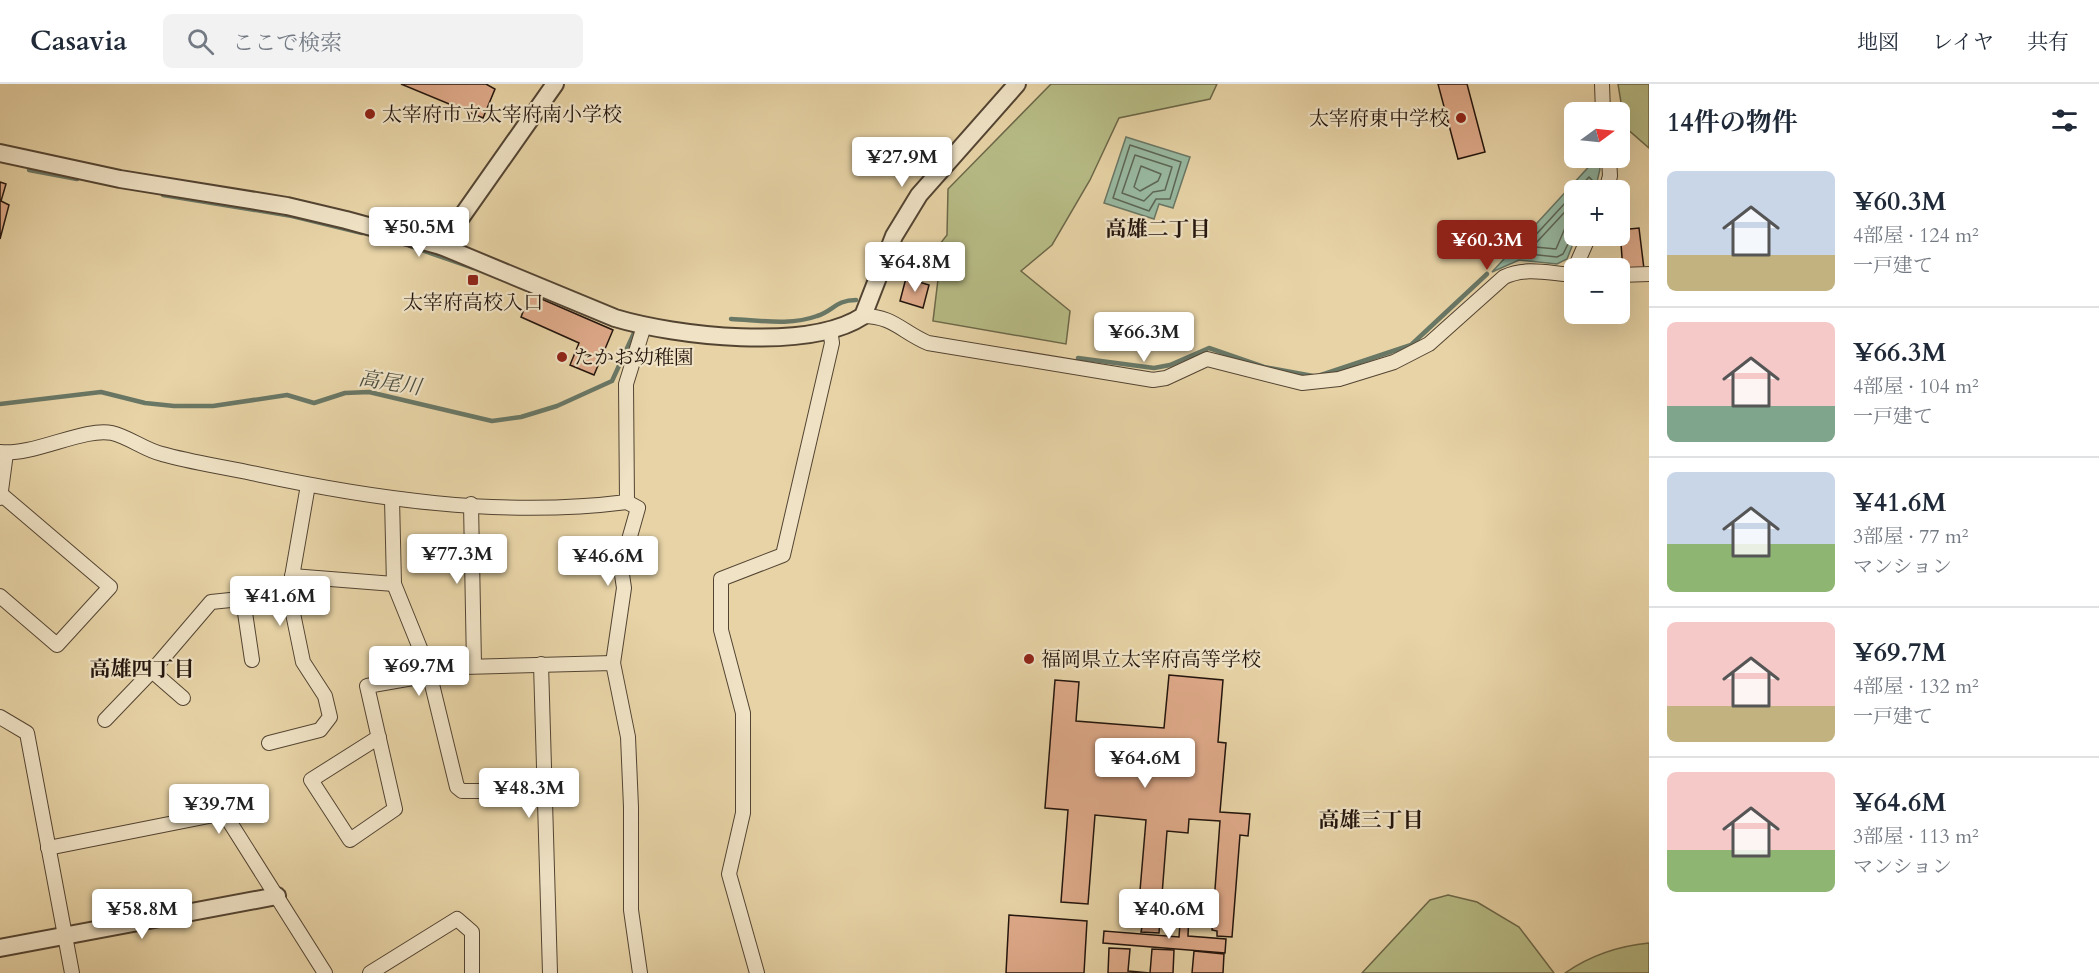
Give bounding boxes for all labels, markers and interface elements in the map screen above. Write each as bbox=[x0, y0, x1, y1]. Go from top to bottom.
search box bbox=[163, 14, 583, 68]
text: Casavia bbox=[30, 22, 127, 60]
icon: search bbox=[184, 25, 217, 58]
text: ここで検索 bbox=[232, 28, 342, 58]
text: 地図 bbox=[1857, 28, 1899, 57]
text: レイヤ bbox=[1932, 28, 1994, 57]
text: 共有 bbox=[2027, 28, 2069, 57]
place label: 太宰府市立太宰府南小学校 bbox=[382, 101, 622, 128]
north arrow bbox=[1564, 102, 1630, 168]
map controls bbox=[1564, 102, 1630, 324]
icon: filters bbox=[2048, 104, 2081, 137]
place label: 太宰府東中学校 bbox=[1309, 105, 1449, 132]
text: 14件の物件 bbox=[1667, 105, 1798, 140]
marker: 太宰府市立太宰府南小学校 bbox=[363, 107, 377, 121]
marker: 太宰府東中学校 bbox=[1454, 111, 1468, 125]
pin: ¥27.9M bbox=[853, 137, 951, 188]
text: ¥27.9M bbox=[866, 143, 938, 170]
button: + bbox=[1564, 180, 1630, 246]
text: ¥60.3M bbox=[1853, 184, 1946, 219]
icon: home bbox=[1715, 195, 1787, 267]
pin: ¥50.5M bbox=[370, 207, 468, 258]
text: ¥50.5M bbox=[383, 213, 455, 240]
district label: 高雄二丁目 bbox=[1106, 215, 1211, 244]
pin: ¥60.3M bbox=[1438, 220, 1536, 271]
text: 4部屋 · 124 m² bbox=[1853, 222, 1979, 249]
text: ¥60.3M bbox=[1451, 226, 1523, 253]
pin: ¥64.8M bbox=[866, 242, 964, 293]
text: ¥64.8M bbox=[879, 248, 951, 275]
text: 一戸建て bbox=[1853, 252, 1933, 279]
button: − bbox=[1564, 258, 1630, 324]
marker: 太宰府高校入口 bbox=[466, 273, 480, 287]
place label: 太宰府高校入口 bbox=[403, 289, 543, 316]
pin: ¥66.3M bbox=[1095, 312, 1193, 363]
text: ¥66.3M bbox=[1108, 318, 1180, 345]
text: ¥66.3M bbox=[1853, 335, 1946, 370]
place label: たかお幼稚園 bbox=[574, 344, 694, 371]
icon: home bbox=[1715, 346, 1787, 418]
marker: たかお幼稚園 bbox=[555, 350, 569, 364]
water label: 高尾川 bbox=[357, 364, 425, 403]
text: 4部屋 · 104 m² bbox=[1853, 373, 1979, 400]
text: 一戸建て bbox=[1853, 403, 1933, 430]
text: ¥41.6M bbox=[1853, 485, 1946, 520]
icon: home bbox=[1715, 496, 1787, 568]
text: 3部屋 · 77 m² bbox=[1853, 523, 1969, 550]
pin: ¥77.3M bbox=[408, 534, 506, 585]
pin: ¥46.6M bbox=[559, 536, 657, 587]
text: ¥77.3M bbox=[421, 540, 493, 567]
text: ¥46.6M bbox=[572, 542, 644, 569]
text: マンション bbox=[1853, 553, 1952, 580]
pin: ¥41.6M bbox=[231, 576, 329, 627]
text: ¥41.6M bbox=[244, 582, 316, 609]
text: ¥69.7M bbox=[1853, 635, 1946, 670]
pin: ¥69.7M bbox=[370, 646, 468, 697]
place label: 福岡県立太宰府高等学校 bbox=[1041, 646, 1261, 673]
icon: home bbox=[1715, 646, 1787, 718]
text: ¥69.7M bbox=[383, 652, 455, 679]
marker: 福岡県立太宰府高等学校 bbox=[1022, 652, 1036, 666]
district label: 高雄四丁目 bbox=[90, 655, 195, 684]
text: 4部屋 · 132 m² bbox=[1853, 673, 1979, 700]
text: 一戸建て bbox=[1853, 703, 1933, 730]
pin: ¥64.6M bbox=[1096, 738, 1194, 789]
text: ¥64.6M bbox=[1109, 744, 1181, 771]
pin: ¥48.3M bbox=[480, 768, 578, 819]
text: ¥48.3M bbox=[493, 774, 565, 801]
pin: ¥39.7M bbox=[170, 784, 268, 835]
text: ¥64.6M bbox=[1853, 785, 1946, 820]
text: ¥39.7M bbox=[183, 790, 255, 817]
icon: home bbox=[1715, 796, 1787, 868]
district label: 高雄三丁目 bbox=[1319, 806, 1424, 835]
text: 3部屋 · 113 m² bbox=[1853, 823, 1979, 850]
text: マンション bbox=[1853, 853, 1952, 880]
pin: ¥58.8M bbox=[93, 889, 191, 940]
pin: ¥40.6M bbox=[1120, 889, 1218, 940]
text: ¥58.8M bbox=[106, 895, 178, 922]
text: ¥40.6M bbox=[1133, 895, 1205, 922]

